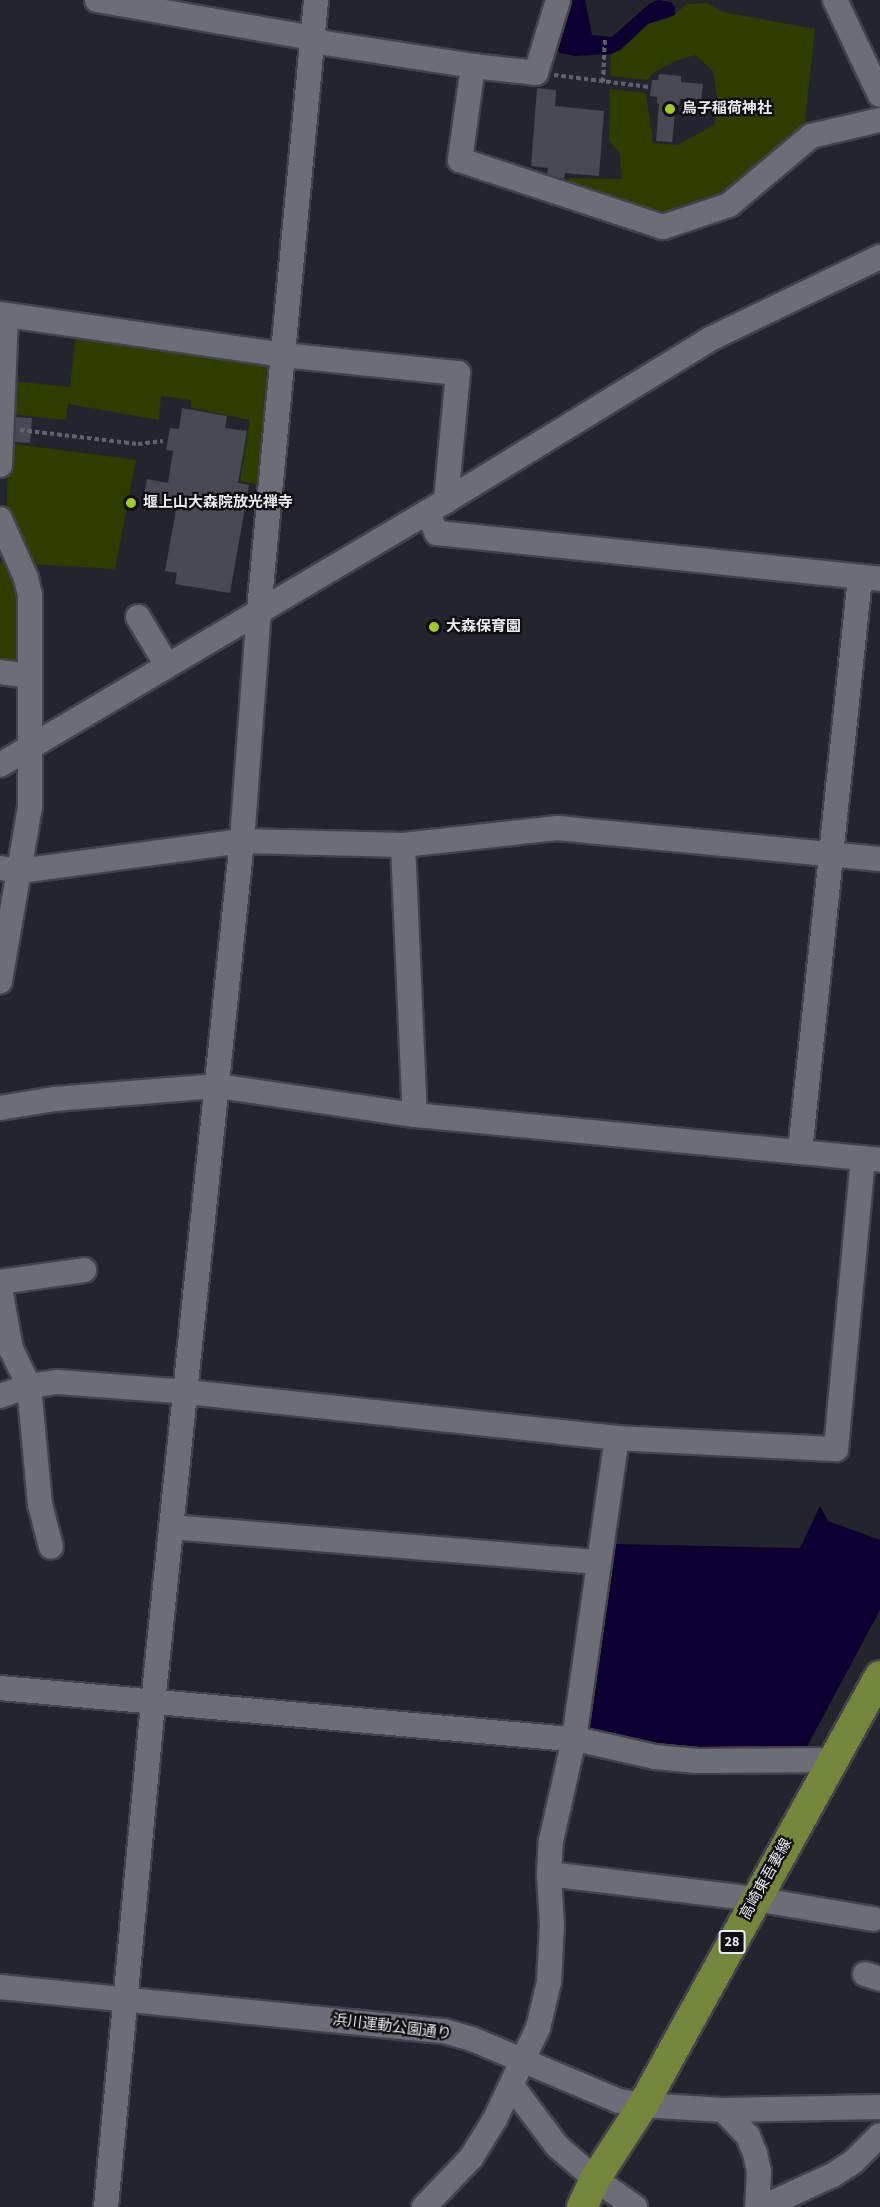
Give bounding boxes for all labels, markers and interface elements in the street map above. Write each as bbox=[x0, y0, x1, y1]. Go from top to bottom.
place label: 烏子稲荷神社 bbox=[682, 100, 772, 118]
marker: 烏子稲荷神社 bbox=[663, 102, 677, 116]
place label: 堰上山大森院放光禅寺 bbox=[143, 494, 293, 512]
marker: 堰上山大森院放光禅寺 bbox=[124, 496, 138, 510]
place label: 大森保育園 bbox=[446, 618, 521, 636]
marker: 大森保育園 bbox=[427, 620, 441, 634]
street label: 高崎東吾妻線 bbox=[736, 1835, 796, 1923]
road number: 28 bbox=[718, 1931, 746, 1953]
street label: 浜川運動公園通り bbox=[331, 2011, 453, 2043]

